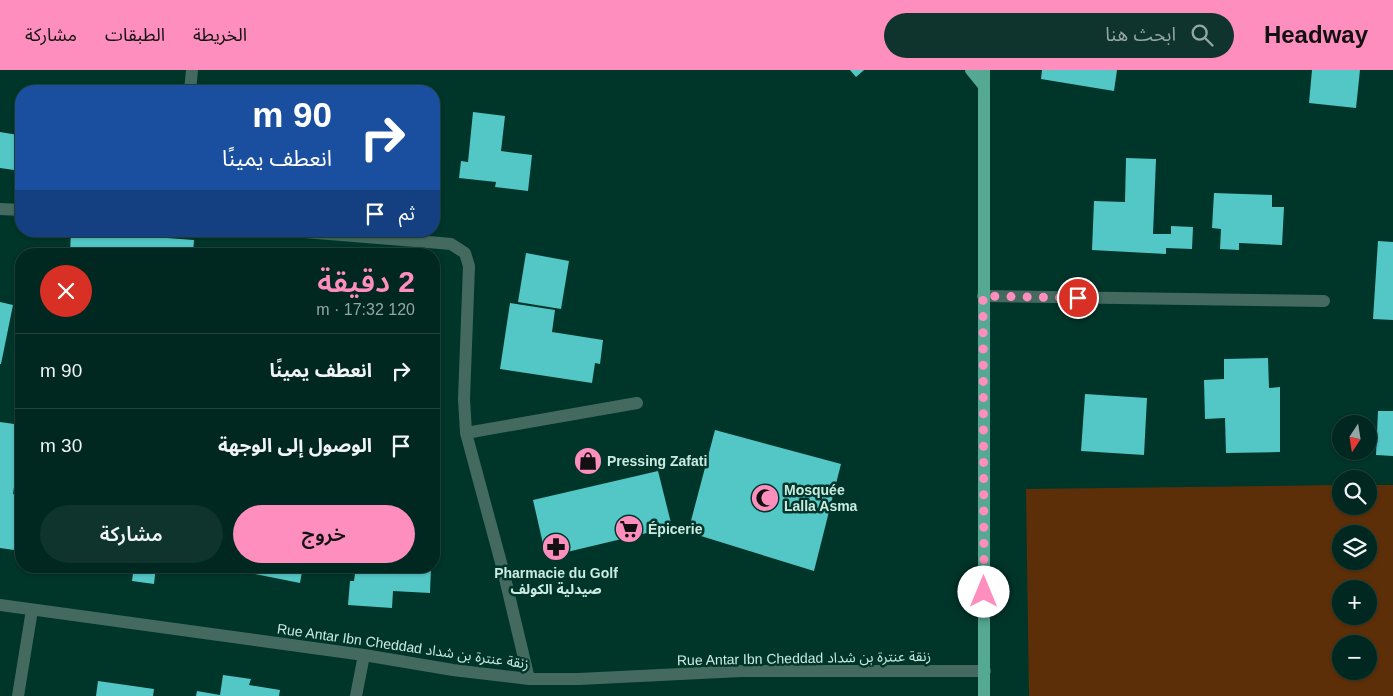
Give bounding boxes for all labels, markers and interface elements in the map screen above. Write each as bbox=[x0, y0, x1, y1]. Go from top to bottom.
search box bbox=[884, 13, 1234, 58]
icon: search bbox=[1188, 21, 1216, 49]
text: Headway bbox=[1264, 21, 1368, 48]
text: ابحث هنا bbox=[1105, 24, 1176, 45]
text: مشاركة bbox=[25, 25, 77, 45]
text: الطبقات bbox=[105, 25, 165, 45]
text: الخريطة bbox=[193, 25, 247, 45]
text: 90 m bbox=[252, 95, 332, 134]
icon: right bbox=[350, 105, 415, 170]
text: انعطف يمينًا bbox=[222, 146, 332, 171]
icon: arrive bbox=[361, 200, 389, 228]
text: ثم bbox=[399, 203, 415, 224]
button: close bbox=[40, 265, 92, 317]
text: 2 دقيقة bbox=[317, 265, 415, 298]
pin bbox=[1057, 277, 1099, 319]
icon: arrive bbox=[1064, 284, 1092, 312]
text: 120 m · 17:32 bbox=[316, 301, 415, 318]
icon: right bbox=[387, 357, 415, 385]
text: 90 m bbox=[40, 360, 82, 381]
text: انعطف يمينًا bbox=[270, 360, 372, 381]
north arrow bbox=[1332, 415, 1378, 460]
map controls bbox=[1332, 415, 1377, 680]
icon: arrive bbox=[387, 432, 415, 460]
text: 30 m bbox=[40, 435, 82, 456]
text: الوصول إلى الوجهة bbox=[218, 435, 372, 456]
shop icon: Pressing Zafati bbox=[573, 446, 603, 476]
place label: Pressing Zafati bbox=[607, 453, 707, 469]
button: search bbox=[1332, 470, 1377, 515]
place label: Mosquée Lalla Asma bbox=[784, 482, 858, 514]
mosque icon: Mosquée Lalla Asma bbox=[750, 483, 780, 513]
button: مشاركة bbox=[40, 505, 223, 563]
button: خروج bbox=[233, 505, 415, 563]
supermarket icon: Épicerie bbox=[614, 514, 644, 544]
place label: Épicerie bbox=[648, 521, 703, 537]
button: layers bbox=[1332, 525, 1377, 570]
pharmacy icon: Pharmacie du Golf صيدلية الكولف bbox=[541, 532, 571, 562]
place label: Pharmacie du Golf صيدلية الكولف bbox=[494, 565, 618, 597]
position arrow bbox=[957, 565, 1009, 617]
button: + bbox=[1332, 580, 1377, 625]
street label: Rue Antar Ibn Cheddad زنقة عنترة بن شداد bbox=[276, 620, 530, 673]
button: − bbox=[1332, 635, 1377, 680]
street label: Rue Antar Ibn Cheddad زنقة عنترة بن شداد bbox=[677, 648, 931, 669]

